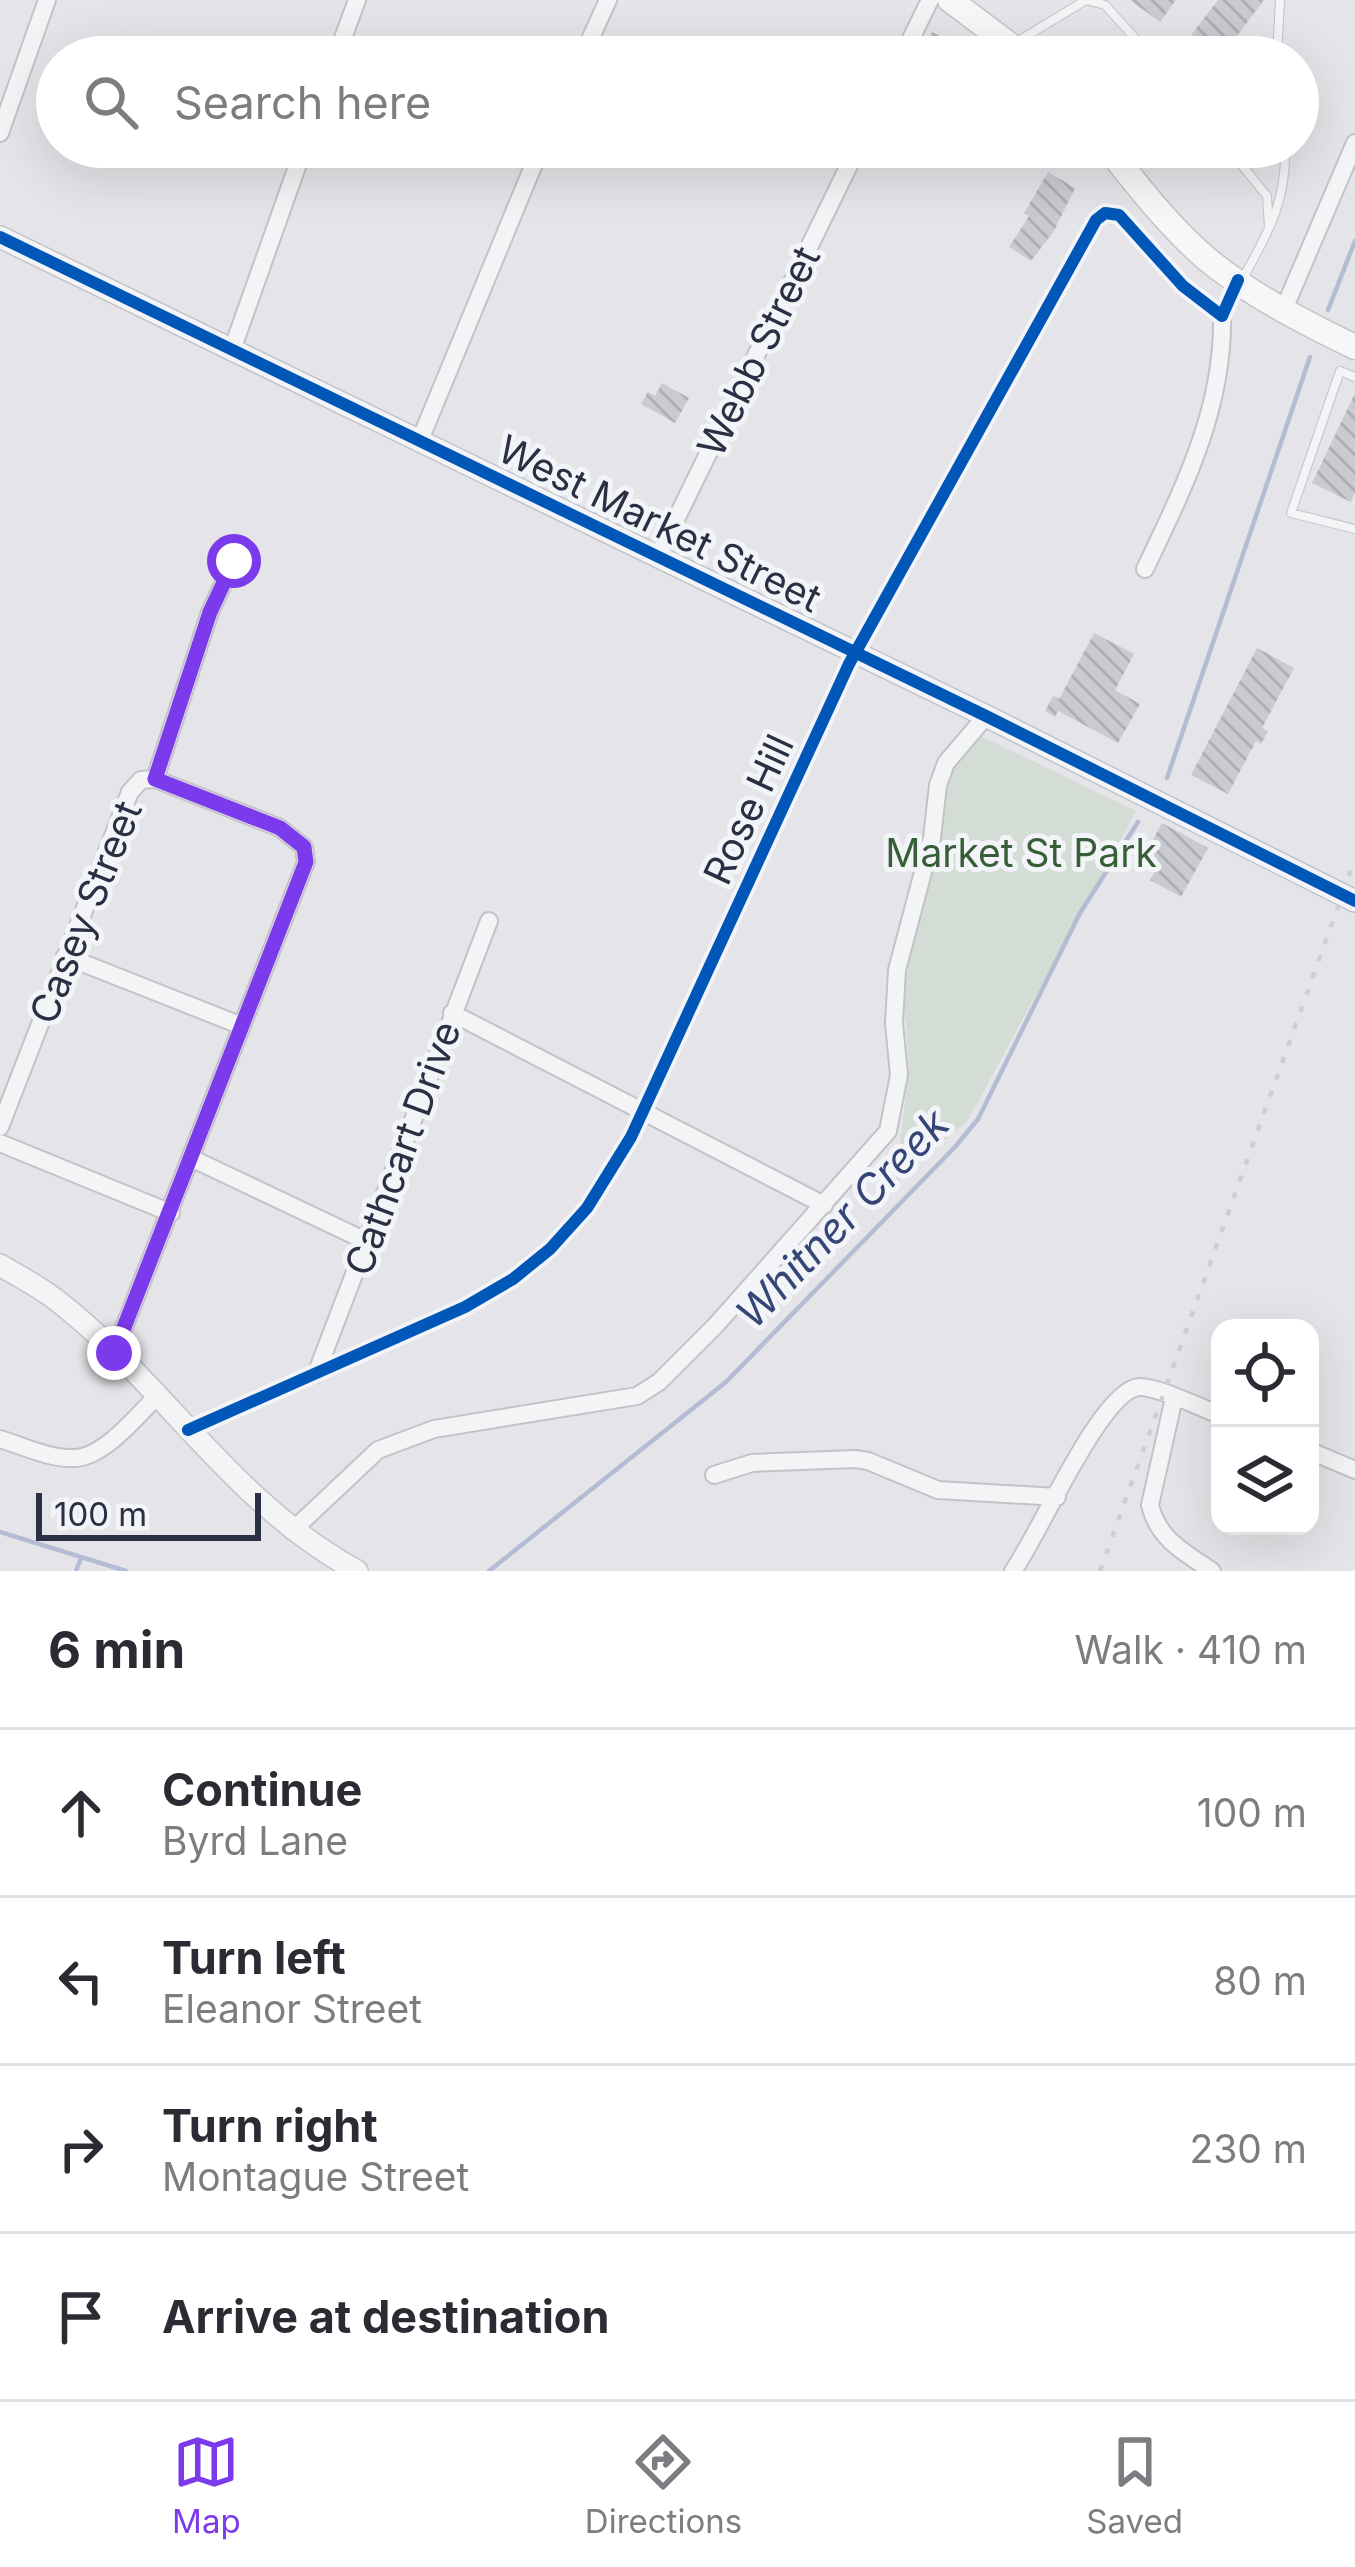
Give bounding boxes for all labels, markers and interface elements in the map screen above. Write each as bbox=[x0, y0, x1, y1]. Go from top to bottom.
search box bbox=[36, 36, 1319, 168]
icon: search bbox=[78, 69, 144, 135]
text: Search here bbox=[174, 75, 431, 130]
street label: Webb Street bbox=[687, 238, 829, 464]
street label: West Market Street bbox=[491, 425, 829, 621]
route start bbox=[207, 534, 261, 588]
street label: Rose Hill bbox=[693, 727, 803, 891]
street label: Casey Street bbox=[19, 794, 151, 1030]
park label: Market St Park bbox=[885, 829, 1157, 876]
street label: Cathcart Drive bbox=[334, 1015, 470, 1281]
water label: Whitner Creek bbox=[725, 1097, 960, 1338]
map controls bbox=[1211, 1319, 1319, 1535]
button: locate bbox=[1211, 1319, 1319, 1427]
route end bbox=[87, 1326, 141, 1380]
button: layers bbox=[1211, 1427, 1319, 1535]
scale bar bbox=[36, 1487, 261, 1540]
text: 100 m bbox=[54, 1494, 147, 1534]
text: 6 min bbox=[48, 1619, 185, 1680]
text: Walk · 410 m bbox=[1075, 1626, 1307, 1673]
text: Continue bbox=[162, 1762, 362, 1817]
icon: ahead bbox=[48, 1780, 114, 1846]
text: 100 m bbox=[1197, 1789, 1307, 1836]
text: Byrd Lane bbox=[162, 1817, 348, 1864]
text: Turn left bbox=[162, 1930, 346, 1985]
icon: left bbox=[48, 1948, 114, 2014]
text: 80 m bbox=[1213, 1957, 1307, 2004]
text: Eleanor Street bbox=[162, 1985, 422, 2032]
text: Turn right bbox=[162, 2098, 378, 2153]
icon: right bbox=[48, 2116, 114, 2182]
text: 230 m bbox=[1189, 2125, 1307, 2172]
text: Montague Street bbox=[162, 2153, 469, 2200]
icon: arrive bbox=[48, 2284, 114, 2350]
text: Arrive at destination bbox=[162, 2289, 609, 2344]
tab: Map bbox=[172, 2429, 241, 2541]
tab: Directions bbox=[585, 2429, 742, 2541]
tab: Saved bbox=[1086, 2429, 1183, 2541]

